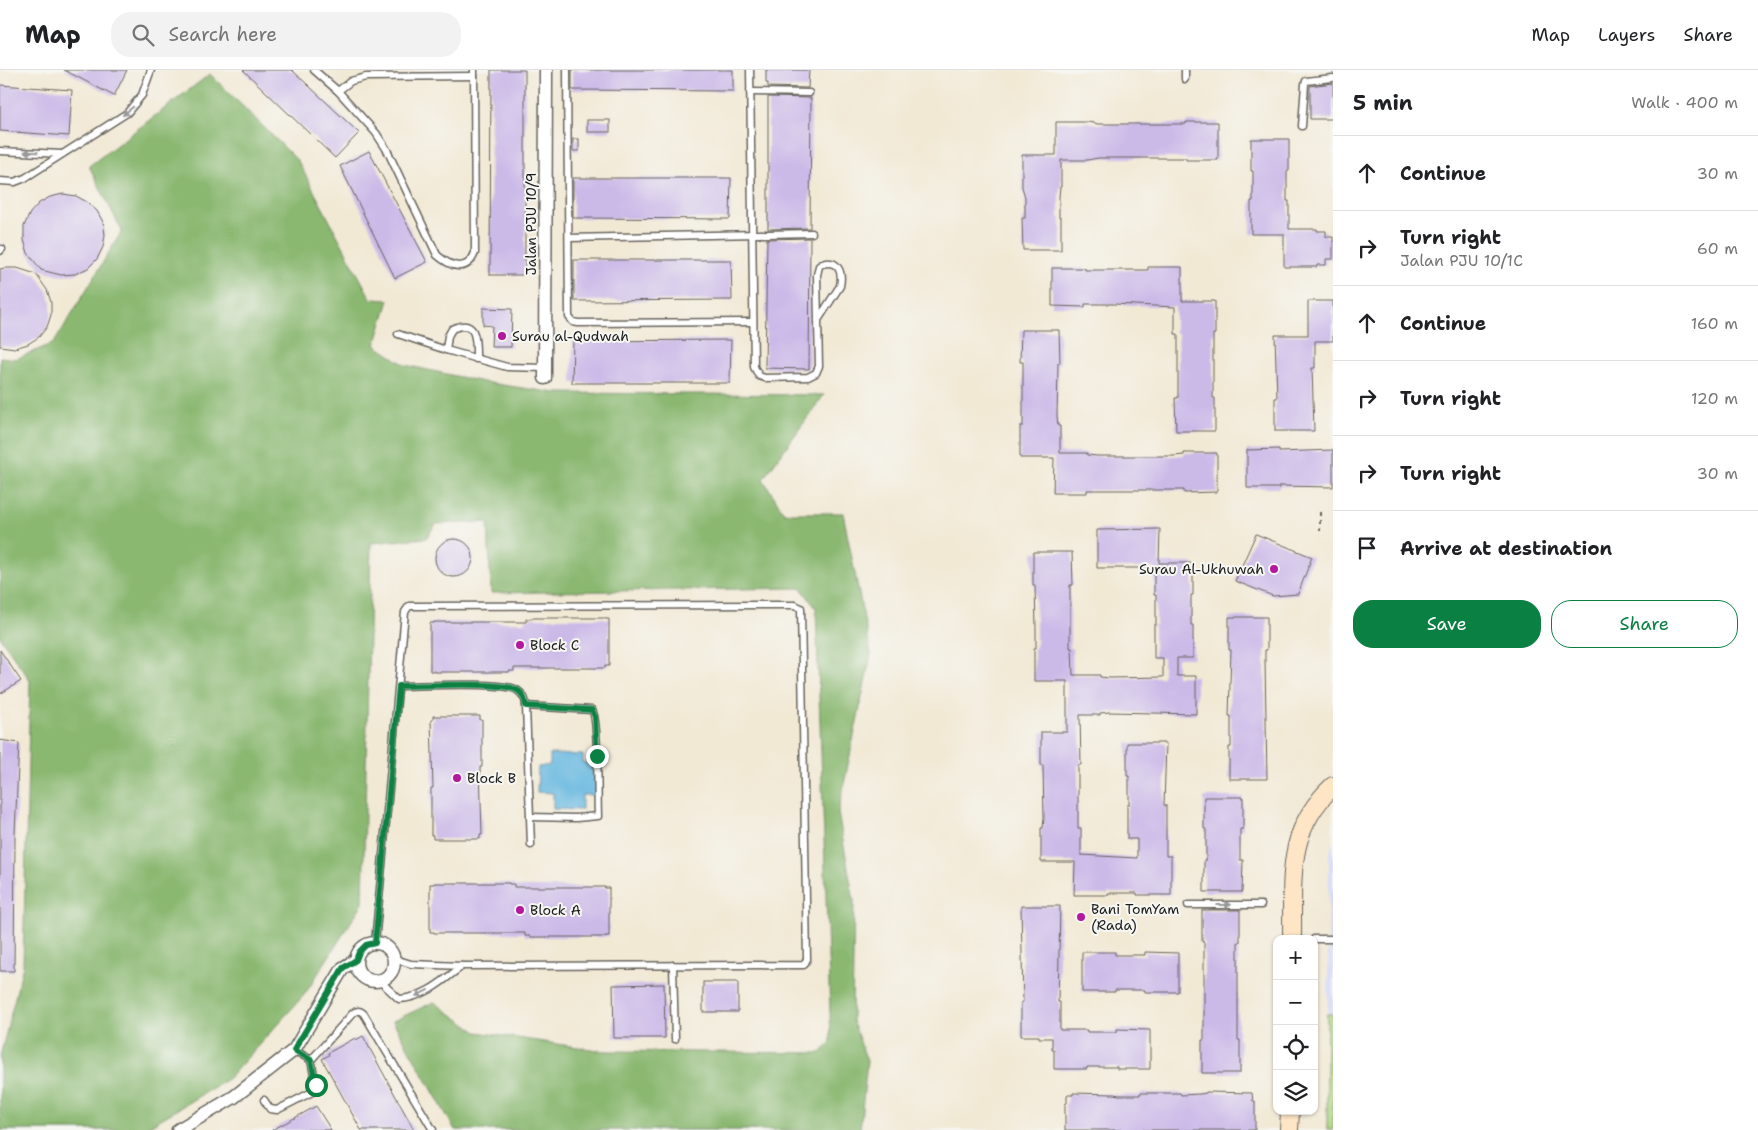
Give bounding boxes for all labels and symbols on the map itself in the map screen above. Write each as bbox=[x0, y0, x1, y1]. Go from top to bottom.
one-way arrow bbox=[122, 106, 135, 117]
one-way arrow bbox=[23, 148, 39, 156]
street label: Jalan PJU 10/9 bbox=[522, 173, 540, 275]
place label: Surau al-Qudwah bbox=[512, 327, 629, 345]
marker: Surau al-Qudwah bbox=[496, 330, 508, 342]
place label: Surau Al-Ukhuwah bbox=[1139, 560, 1264, 578]
marker: Surau Al-Ukhuwah bbox=[1268, 563, 1280, 575]
place label: Block C bbox=[530, 636, 579, 654]
marker: Block C bbox=[514, 639, 526, 651]
route end bbox=[586, 745, 609, 768]
place label: Block B bbox=[467, 769, 516, 787]
marker: Block B bbox=[451, 772, 463, 784]
place label: Bani TomYam (Rada) bbox=[1091, 900, 1179, 934]
place label: Block A bbox=[530, 901, 581, 919]
one-way arrow bbox=[1216, 901, 1232, 909]
marker: Block A bbox=[514, 904, 526, 916]
marker: Bani TomYam (Rada) bbox=[1075, 911, 1087, 923]
one-way arrow bbox=[415, 989, 429, 997]
route start bbox=[305, 1074, 328, 1097]

